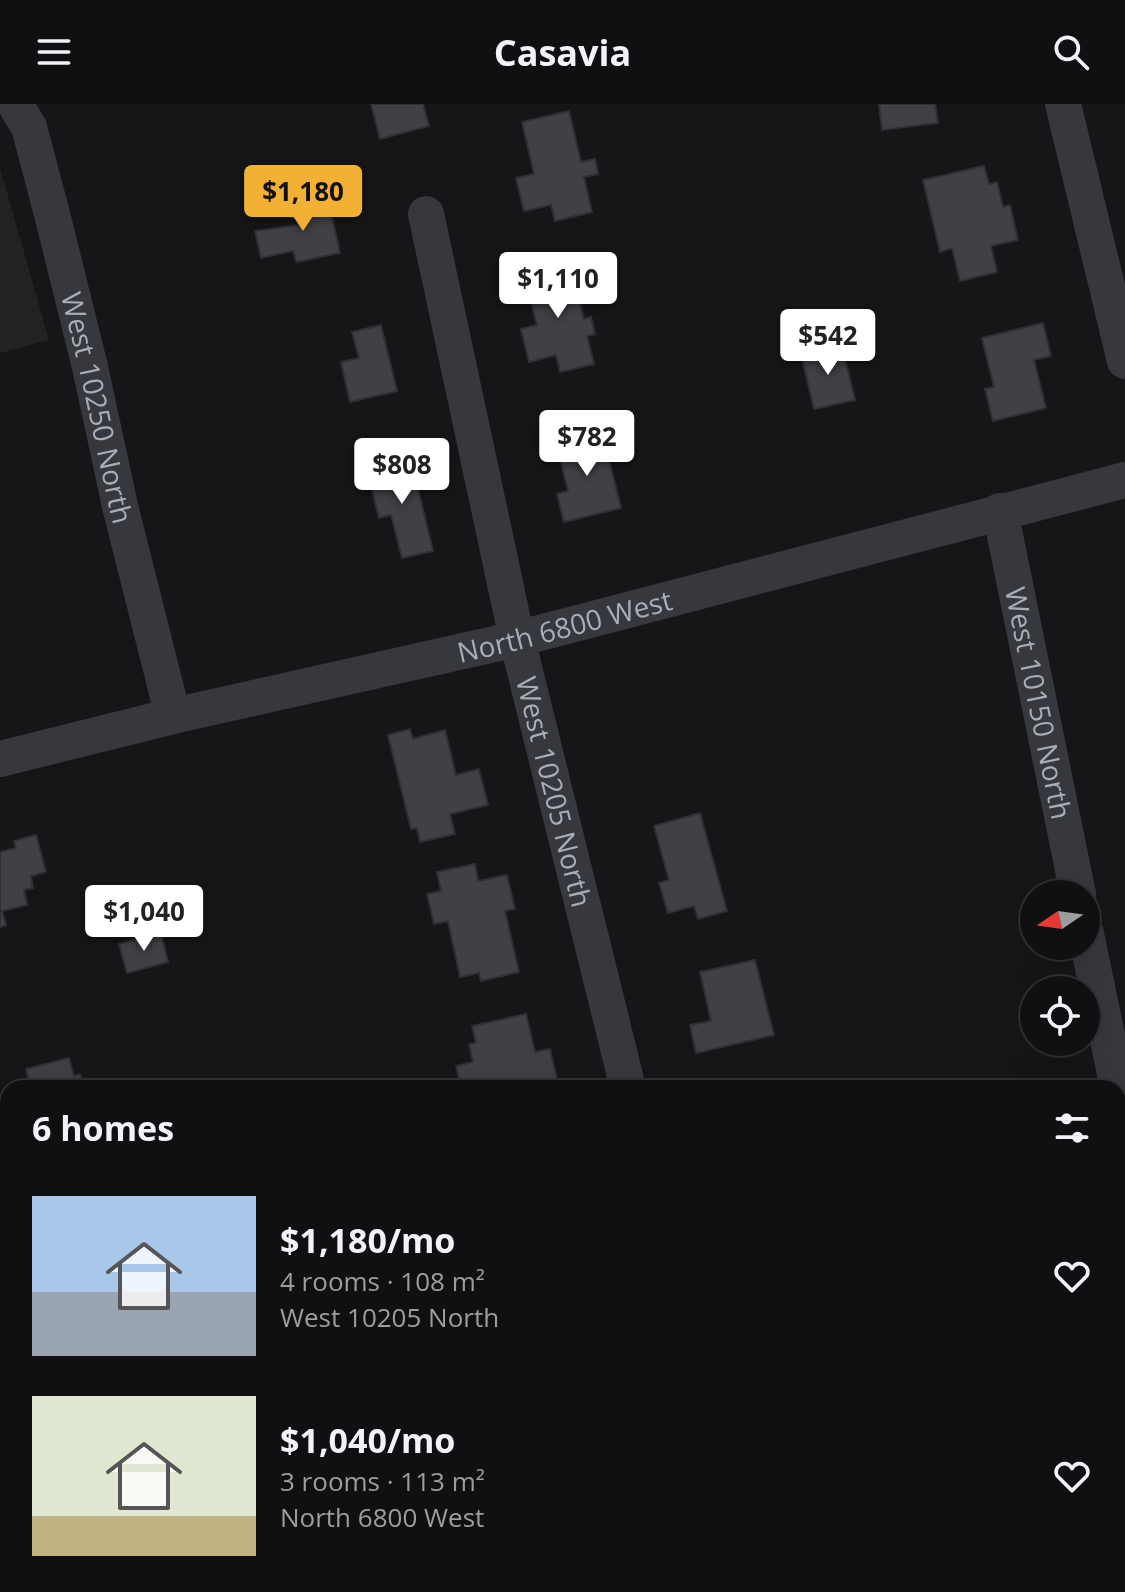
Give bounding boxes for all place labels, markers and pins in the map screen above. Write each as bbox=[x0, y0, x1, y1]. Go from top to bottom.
pin: $1,180 bbox=[238, 165, 368, 233]
pin: $1,110 bbox=[493, 252, 623, 320]
pin: $542 bbox=[781, 309, 875, 377]
pin: $782 bbox=[540, 410, 634, 478]
pin: $808 bbox=[355, 438, 449, 506]
pin: $1,040 bbox=[79, 885, 209, 953]

